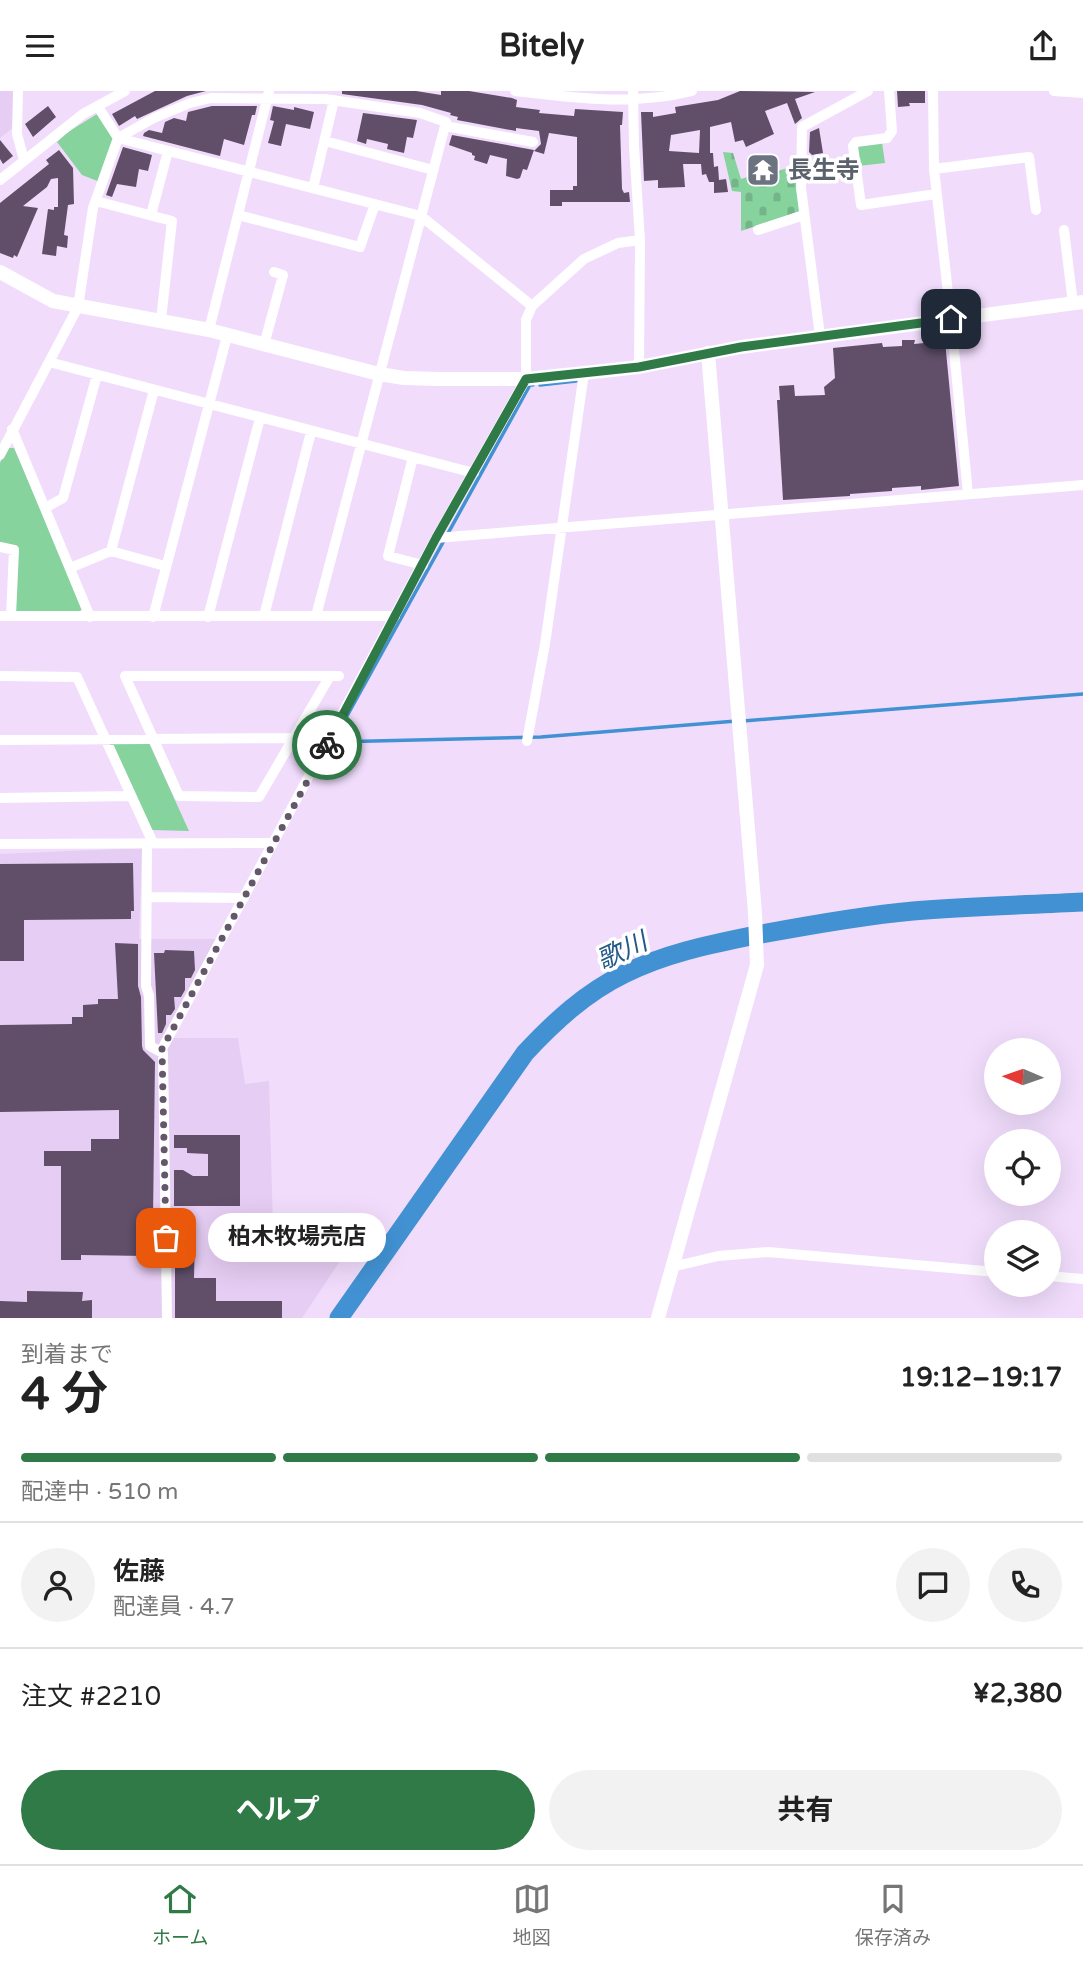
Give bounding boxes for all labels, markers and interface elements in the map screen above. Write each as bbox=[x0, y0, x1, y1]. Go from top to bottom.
icon: menu bbox=[21, 27, 59, 65]
text: Bitely bbox=[499, 27, 584, 65]
icon: share bbox=[1024, 27, 1062, 65]
temple icon: 長生寺 bbox=[744, 151, 782, 189]
place label: 長生寺 bbox=[788, 156, 860, 185]
pin bbox=[921, 289, 981, 349]
icon: home bbox=[932, 300, 970, 338]
courier bbox=[292, 710, 362, 780]
icon: bike bbox=[308, 726, 346, 764]
water label: 歌川 bbox=[592, 925, 655, 976]
north arrow bbox=[984, 1038, 1060, 1115]
map controls bbox=[984, 1038, 1061, 1297]
button: locate bbox=[984, 1129, 1061, 1206]
pin bbox=[136, 1208, 196, 1268]
callout: 柏木牧場売店 bbox=[208, 1213, 386, 1263]
icon: bag bbox=[147, 1219, 185, 1257]
button: layers bbox=[984, 1220, 1061, 1297]
text: 柏木牧場売店 bbox=[228, 1223, 366, 1251]
text: 到着まで bbox=[21, 1341, 113, 1369]
text: 19:12–19:17 bbox=[900, 1362, 1062, 1393]
text: 4 分 bbox=[21, 1367, 108, 1422]
text: 配達中 · 510 m bbox=[21, 1478, 178, 1506]
button: person bbox=[21, 1548, 95, 1622]
button: chat bbox=[896, 1548, 970, 1622]
button: phone bbox=[988, 1548, 1062, 1622]
text: 佐藤 bbox=[113, 1556, 165, 1587]
text: 配達員 · 4.7 bbox=[113, 1593, 235, 1621]
text: ¥2,380 bbox=[973, 1678, 1062, 1709]
text: 注文 #2210 bbox=[21, 1681, 161, 1712]
button: ヘルプ bbox=[21, 1770, 535, 1850]
button: 共有 bbox=[549, 1770, 1062, 1850]
tab: ホーム bbox=[152, 1880, 209, 1949]
tab: 地図 bbox=[513, 1880, 551, 1949]
tab: 保存済み bbox=[855, 1880, 931, 1949]

